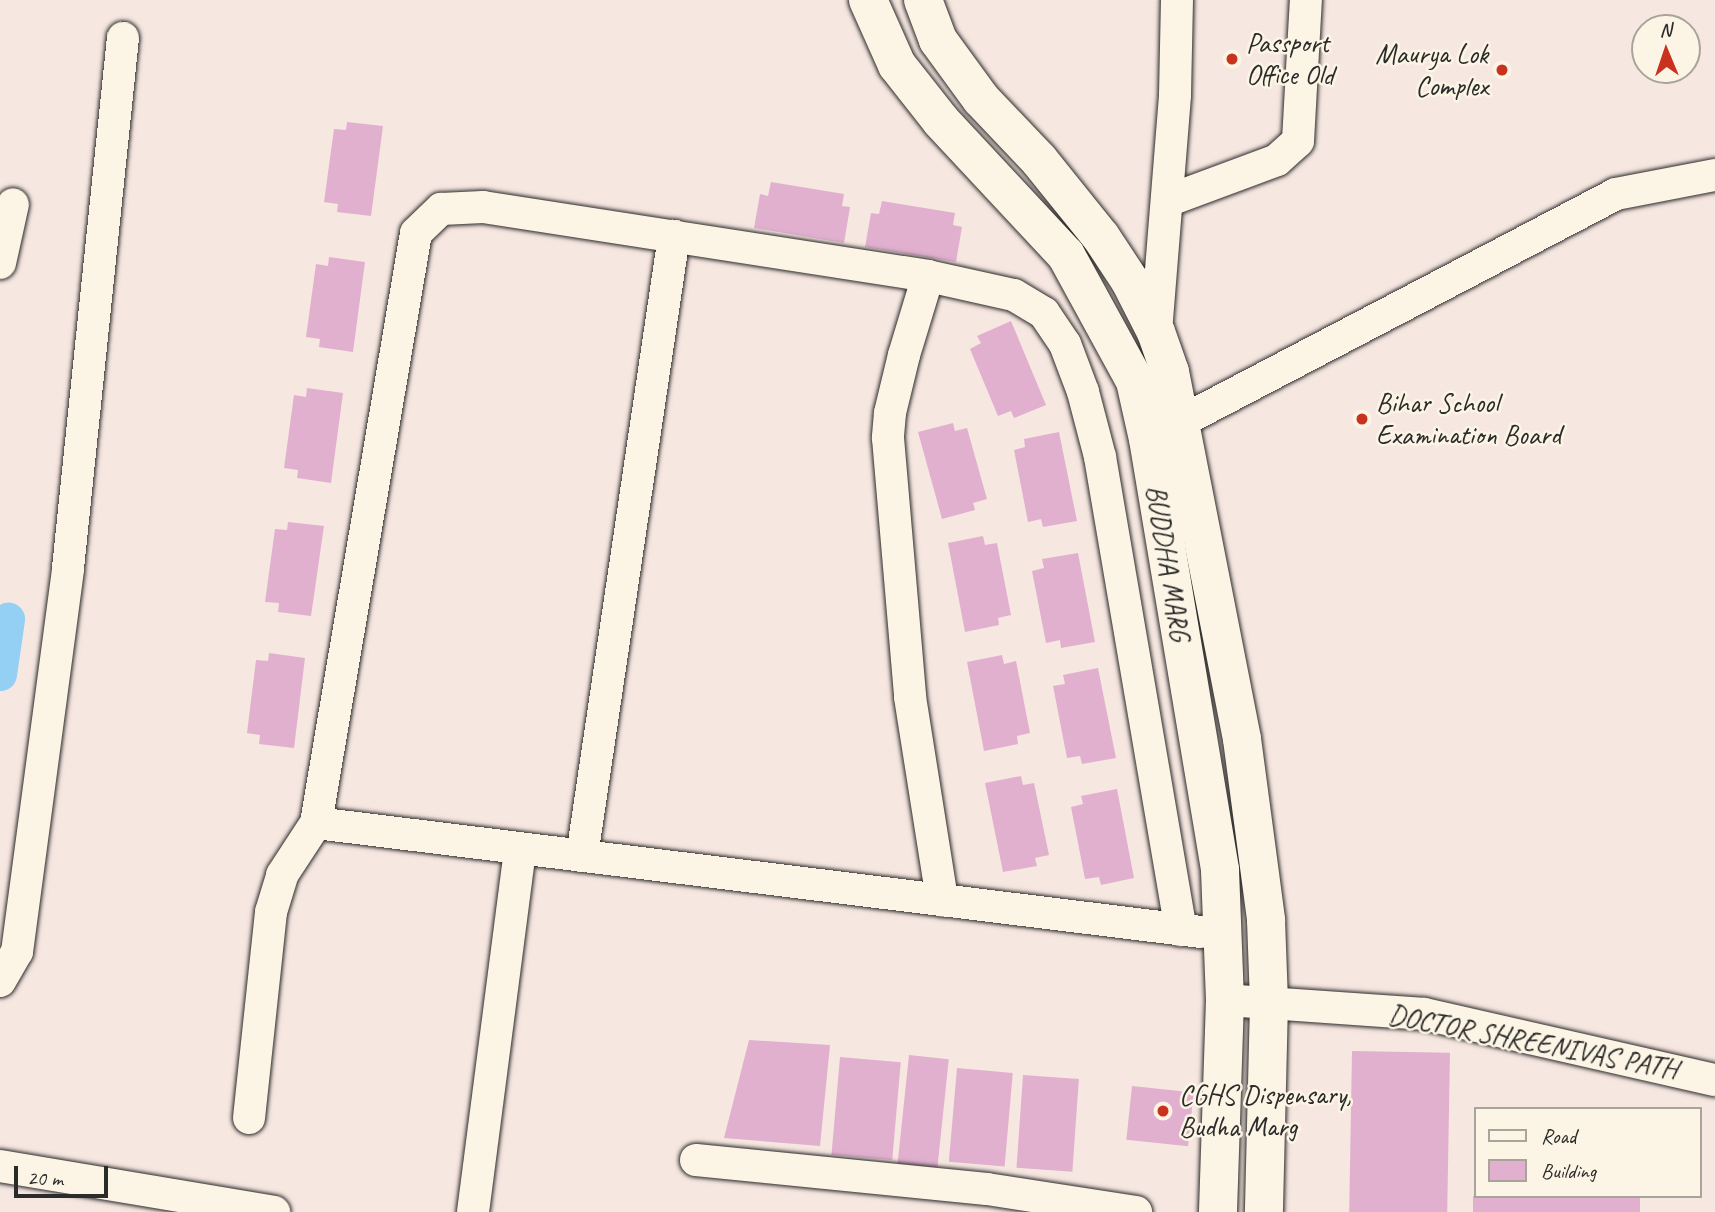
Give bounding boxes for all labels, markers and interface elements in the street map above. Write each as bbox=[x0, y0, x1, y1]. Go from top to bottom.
north arrow bbox=[1631, 14, 1701, 84]
text: N bbox=[1659, 18, 1672, 42]
place label: Passport Office Old bbox=[1246, 26, 1334, 92]
place label: Maurya Lok Complex bbox=[1375, 37, 1488, 103]
marker: Passport Office Old bbox=[1224, 51, 1240, 67]
marker: Maurya Lok Complex bbox=[1494, 62, 1510, 78]
place label: Bihar School Examination Board bbox=[1376, 386, 1560, 452]
marker: Bihar School Examination Board bbox=[1354, 411, 1370, 427]
street label: BUDDHA MARG bbox=[1139, 482, 1197, 644]
street label: DOCTOR SHREENIVAS PATH bbox=[1386, 998, 1680, 1086]
place label: CGHS Dispensary, Budha Marg bbox=[1179, 1078, 1352, 1144]
marker: CGHS Dispensary, Budha Marg bbox=[1153, 1101, 1173, 1121]
legend bbox=[1474, 1107, 1701, 1198]
text: Road bbox=[1541, 1123, 1576, 1149]
scale bar bbox=[18, 1152, 112, 1196]
text: Building bbox=[1541, 1158, 1596, 1184]
text: 20 m bbox=[27, 1165, 63, 1191]

